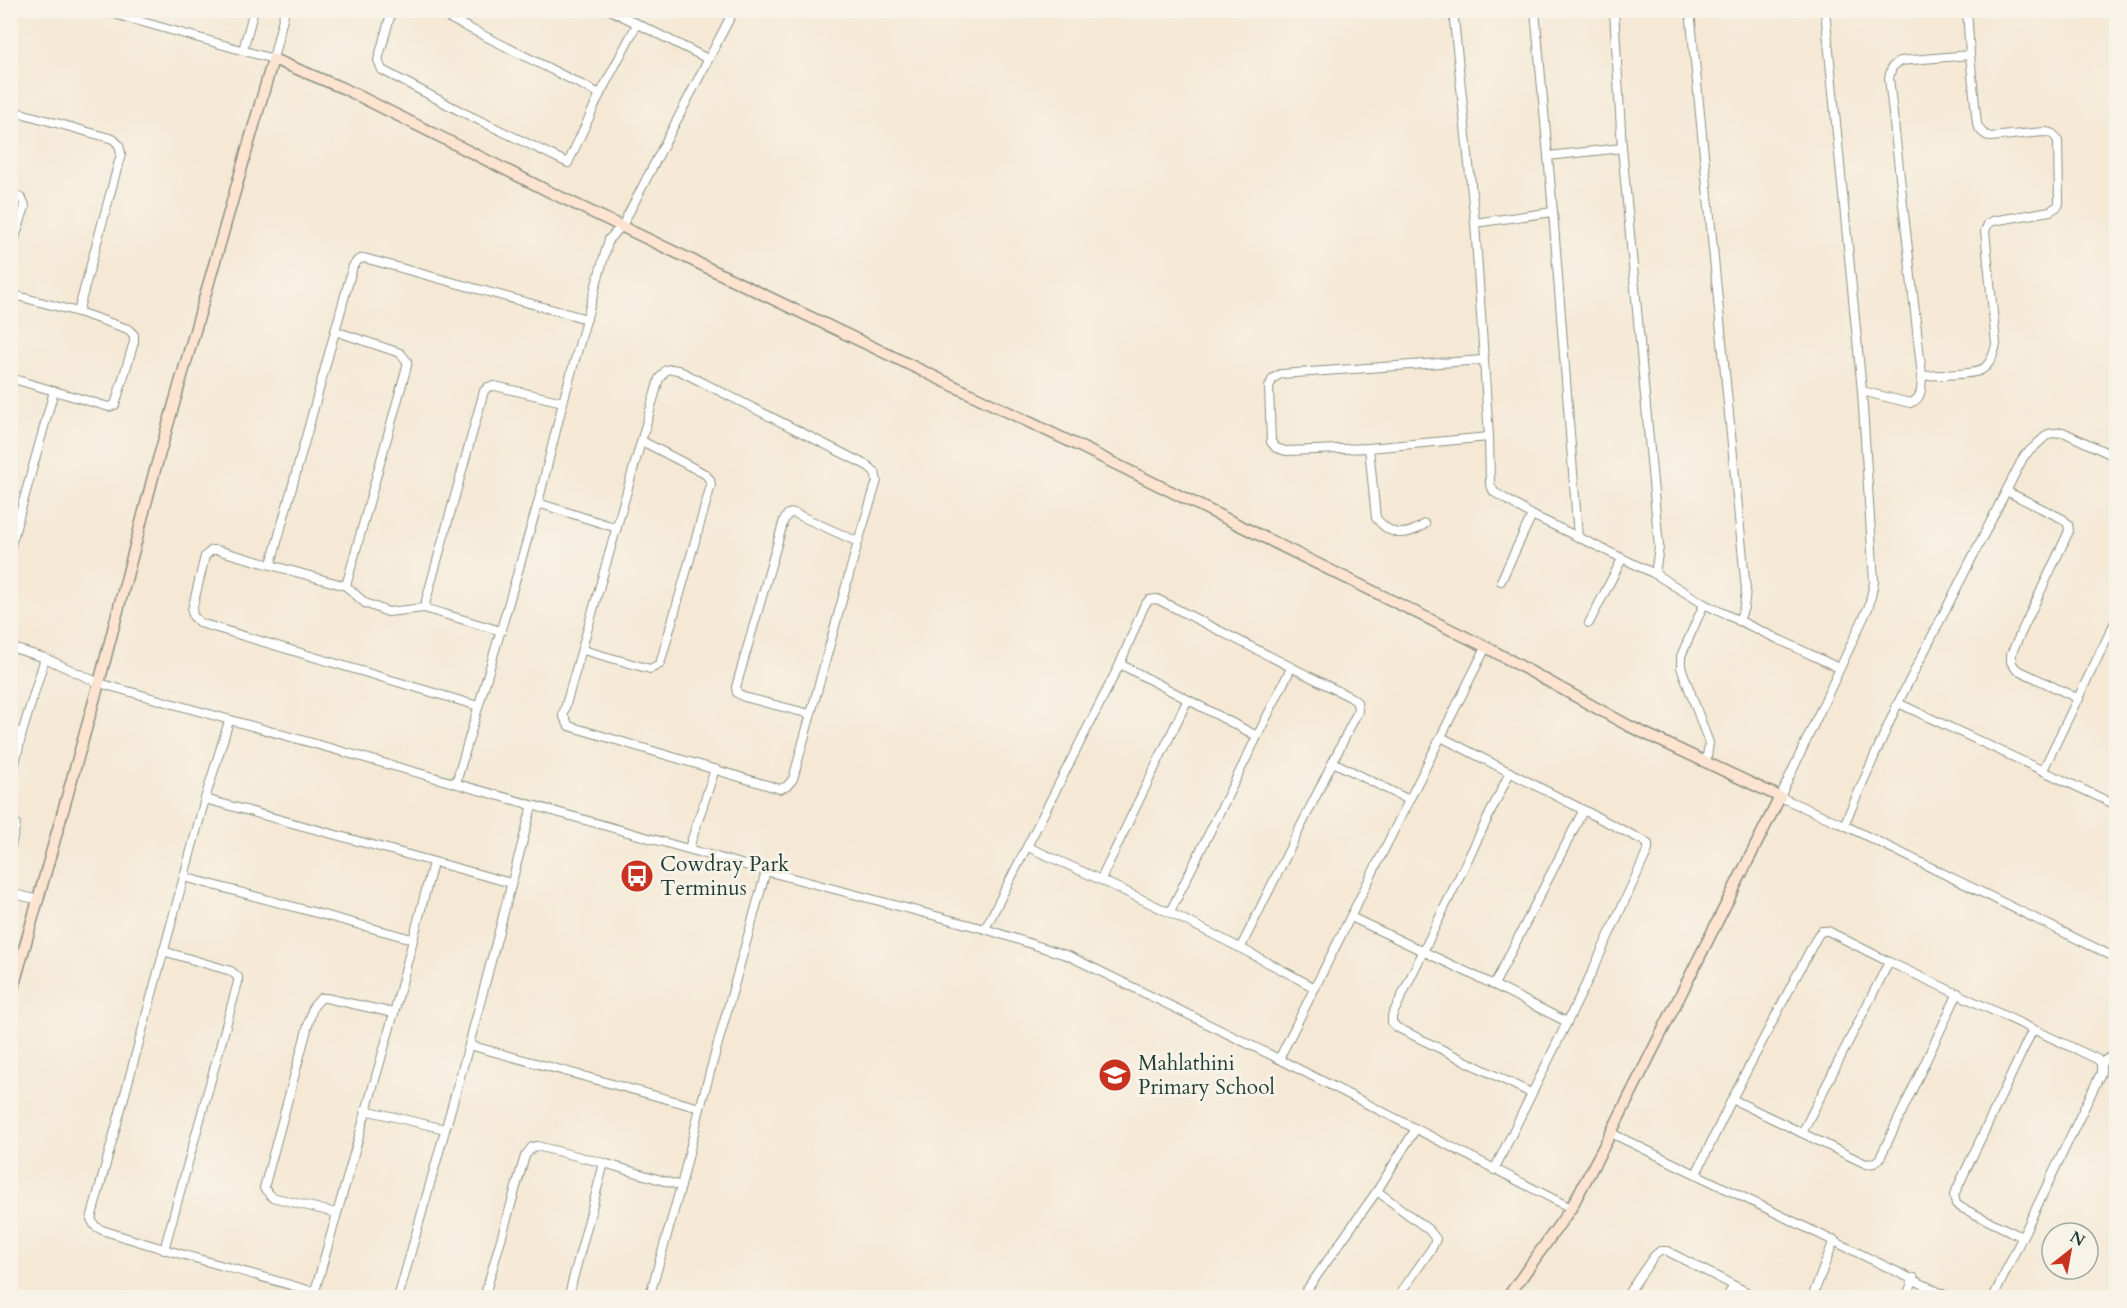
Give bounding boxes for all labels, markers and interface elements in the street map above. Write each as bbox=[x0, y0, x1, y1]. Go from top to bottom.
place label: Cowdray Park Terminus bbox=[660, 850, 790, 903]
bus stop icon: Cowdray Park Terminus bbox=[619, 858, 655, 894]
place label: Mahlathini Primary School bbox=[1138, 1049, 1275, 1102]
school or university icon: Mahlathini Primary School bbox=[1097, 1057, 1133, 1093]
north arrow bbox=[2040, 1221, 2100, 1281]
text: N bbox=[2066, 1226, 2089, 1252]

